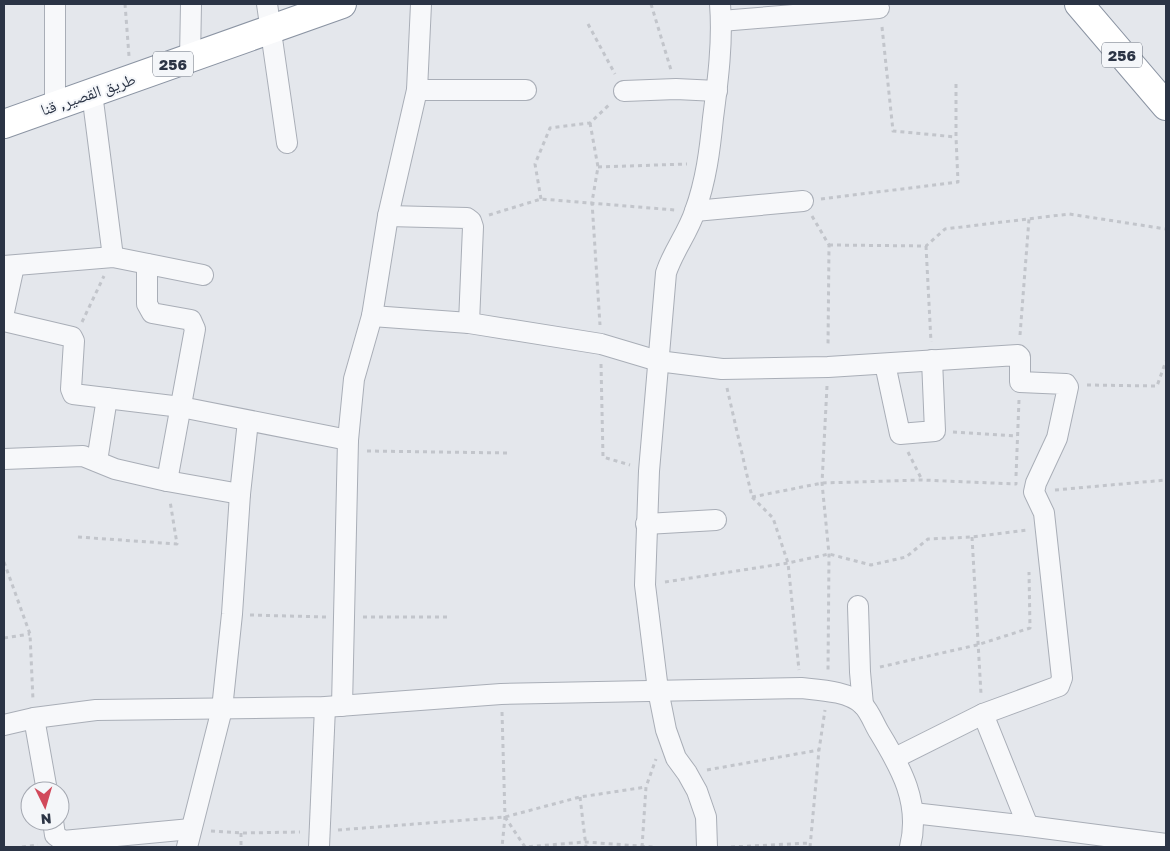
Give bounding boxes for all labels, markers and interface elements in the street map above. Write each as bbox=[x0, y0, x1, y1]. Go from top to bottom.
road number: 256 bbox=[1102, 42, 1142, 68]
road number: 256 bbox=[153, 52, 193, 76]
street label: طريق القصير, قنا bbox=[38, 68, 138, 121]
north arrow bbox=[20, 781, 70, 831]
text: N bbox=[40, 811, 52, 828]

